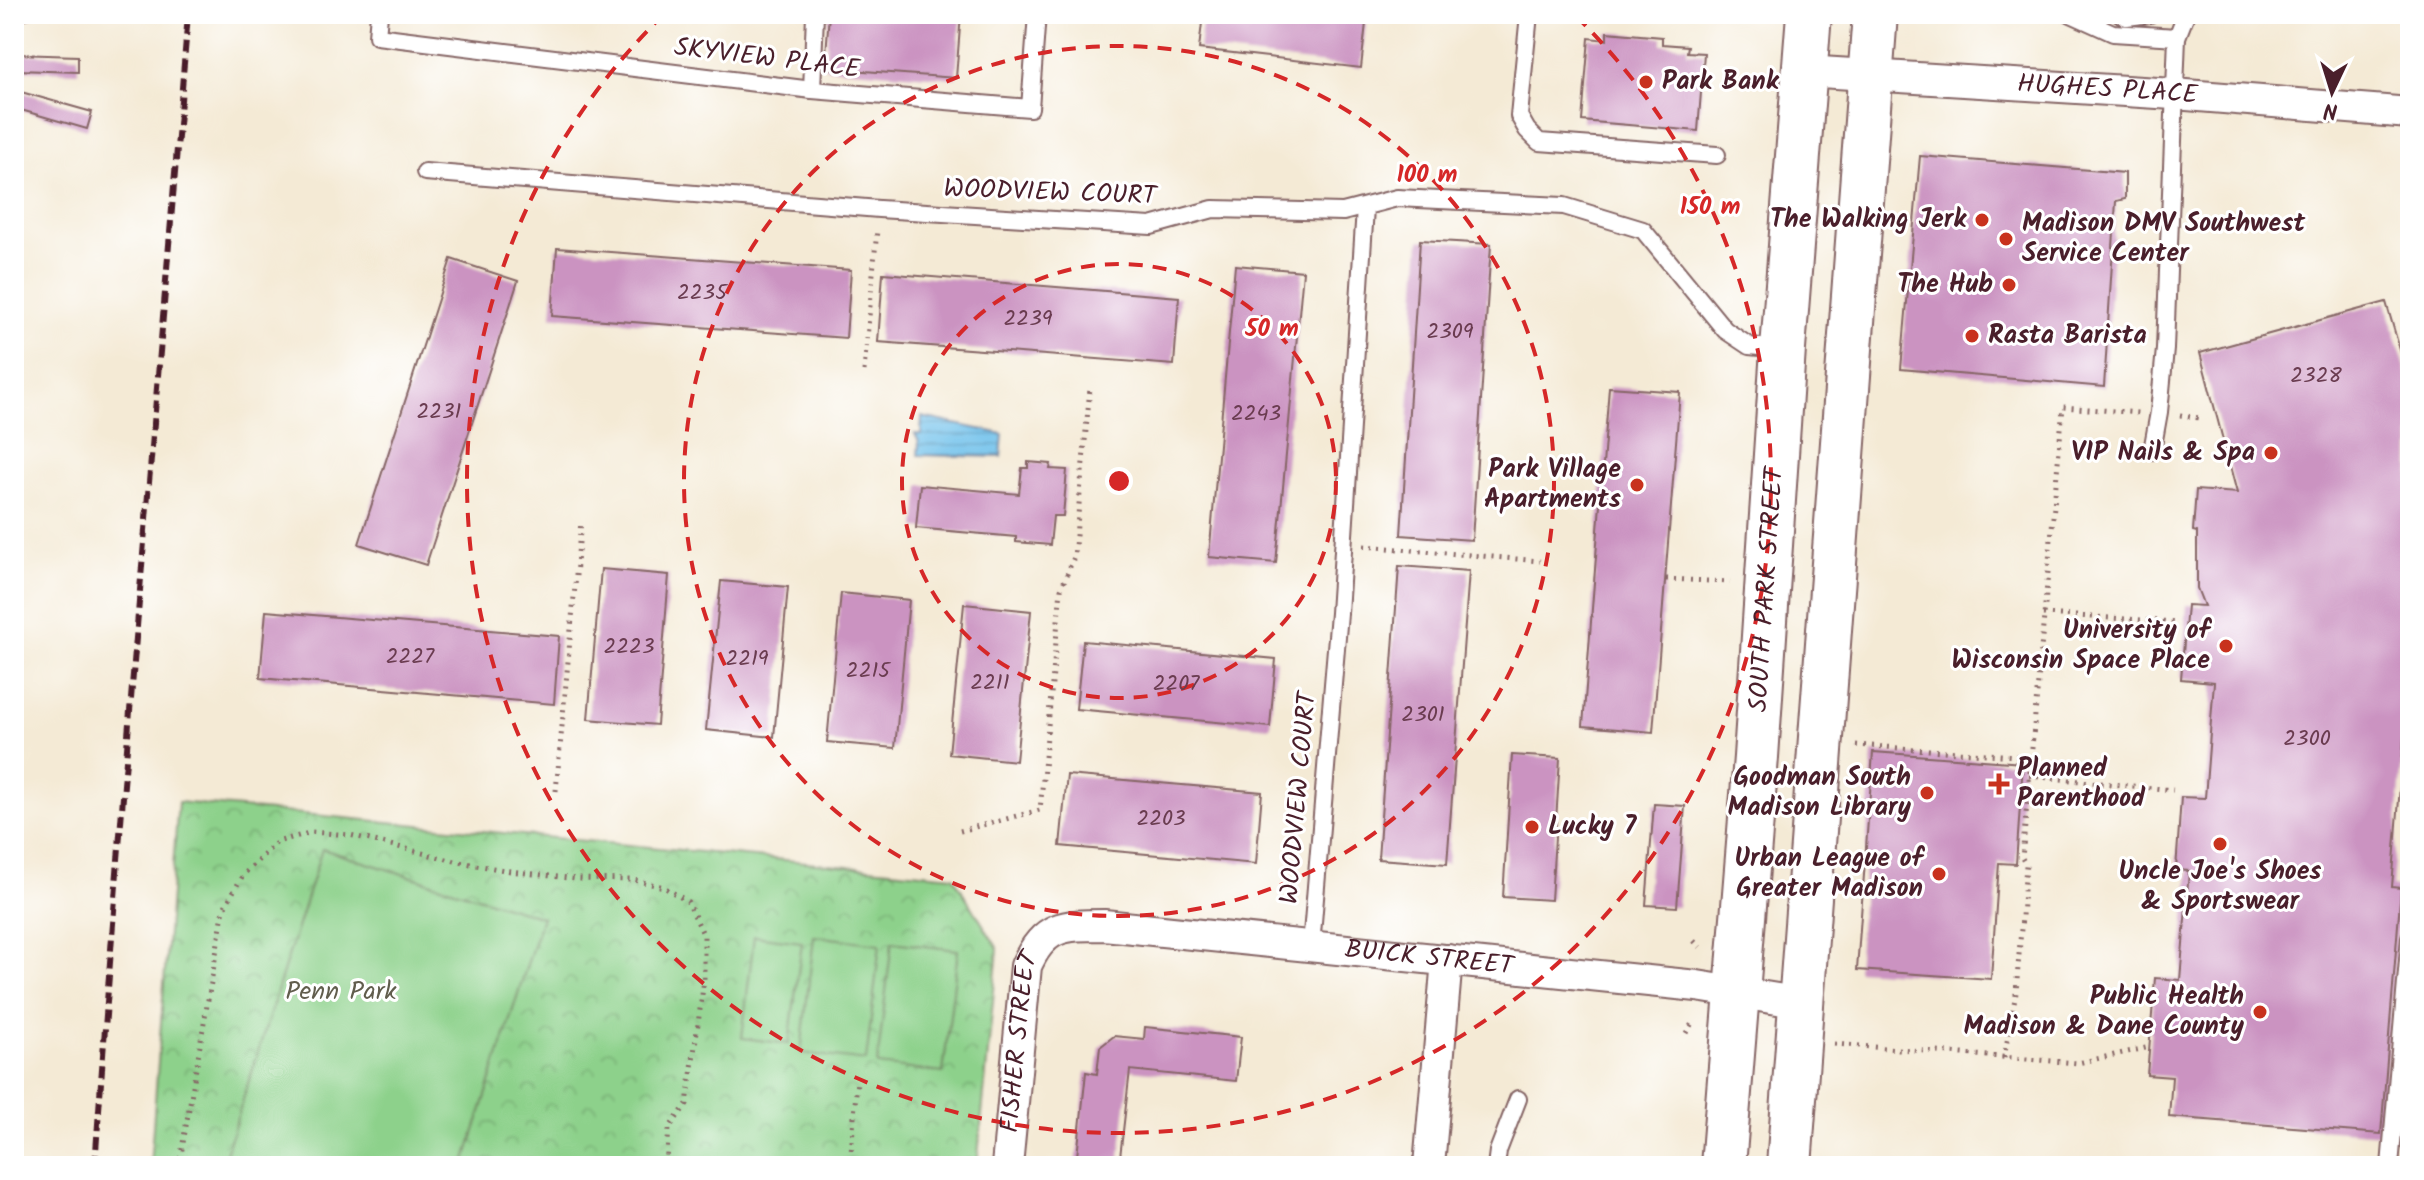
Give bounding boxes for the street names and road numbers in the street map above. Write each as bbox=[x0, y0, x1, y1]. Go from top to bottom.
street label: SKYVIEW PLACE bbox=[672, 27, 863, 91]
street label: HUGHES PLACE bbox=[2016, 63, 2200, 117]
street label: WOODVIEW COURT bbox=[943, 168, 1159, 218]
street label: SOUTH PARK STREET bbox=[1738, 464, 1796, 713]
street label: WOODVIEW COURT bbox=[1269, 688, 1329, 906]
street label: BUICK STREET bbox=[1343, 929, 1517, 988]
street label: FISHER STREET bbox=[989, 943, 1052, 1135]

